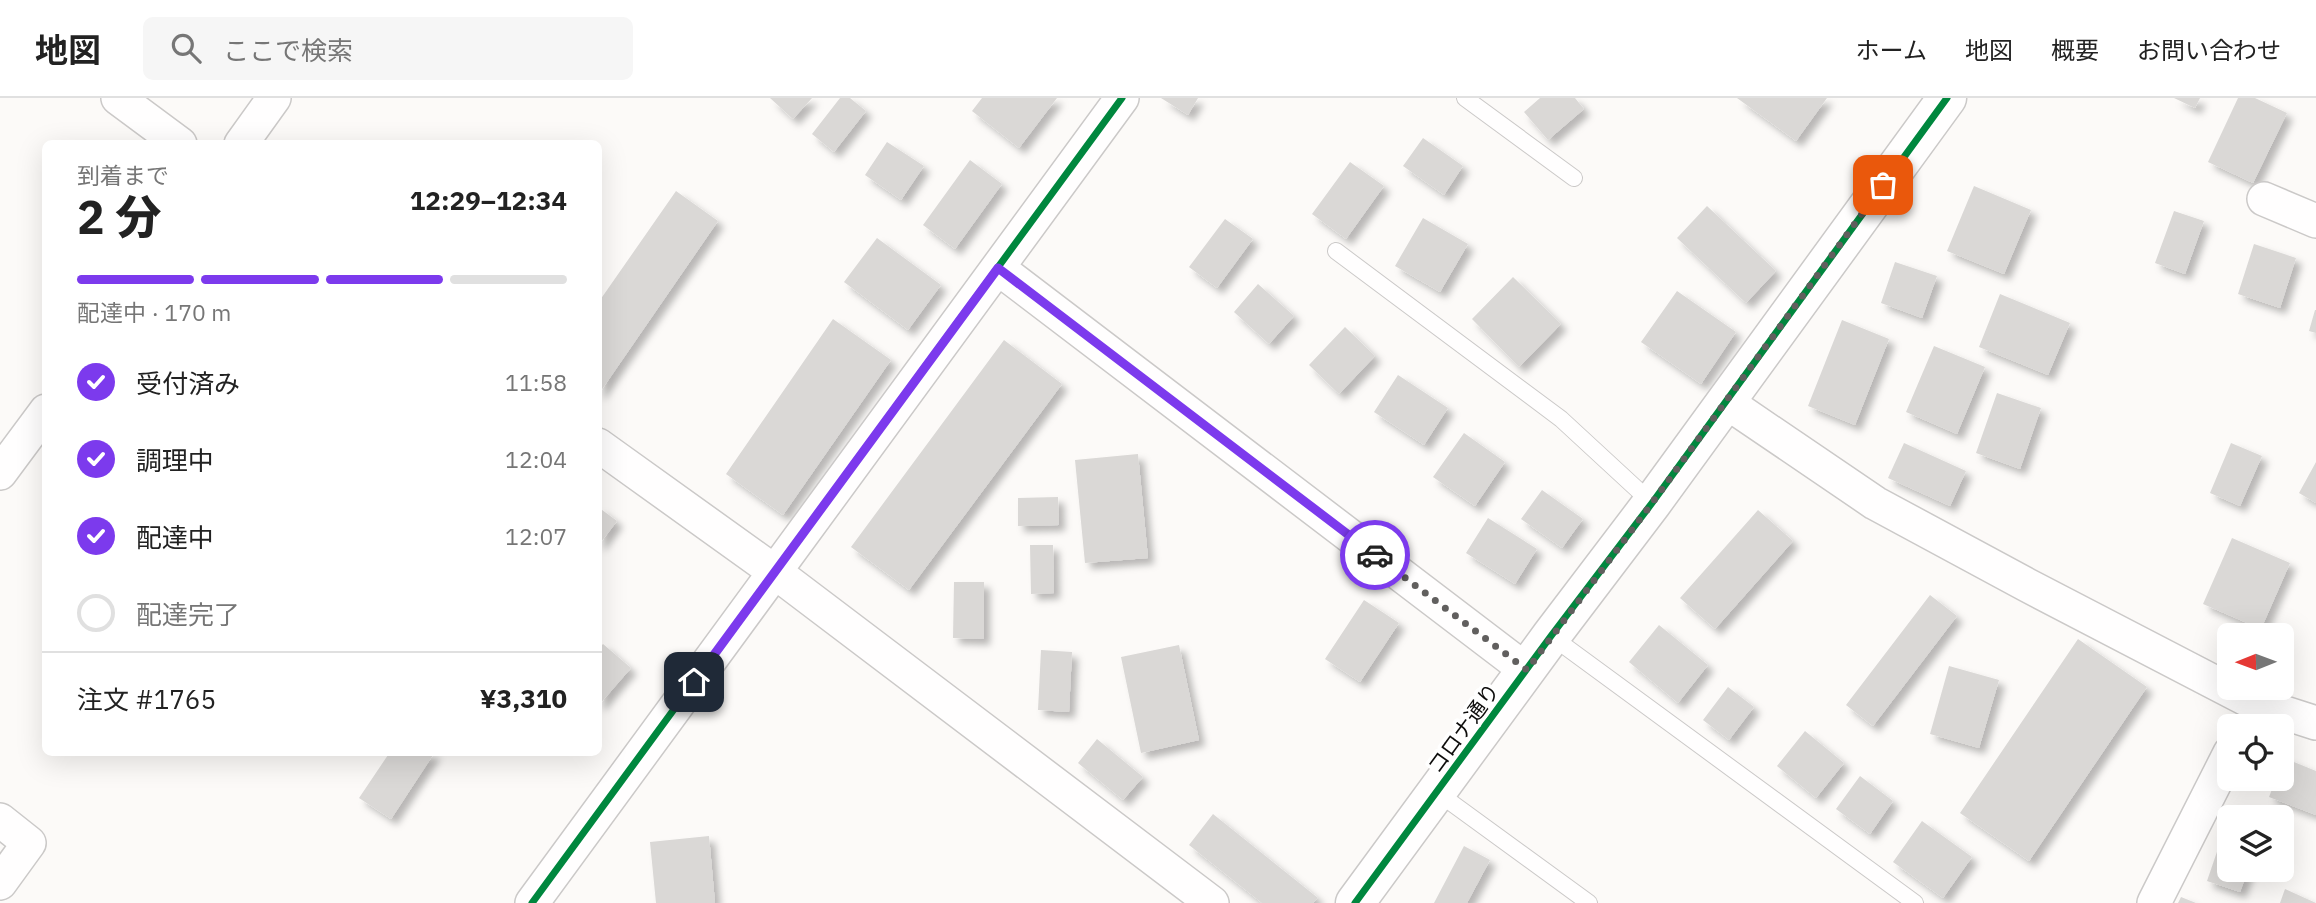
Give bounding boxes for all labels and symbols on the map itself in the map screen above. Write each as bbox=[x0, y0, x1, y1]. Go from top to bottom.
pin bbox=[1853, 155, 1913, 215]
courier bbox=[1340, 520, 1410, 590]
north arrow bbox=[2217, 623, 2294, 700]
pin bbox=[664, 652, 724, 712]
street label: コロナ通り bbox=[1421, 677, 1505, 779]

